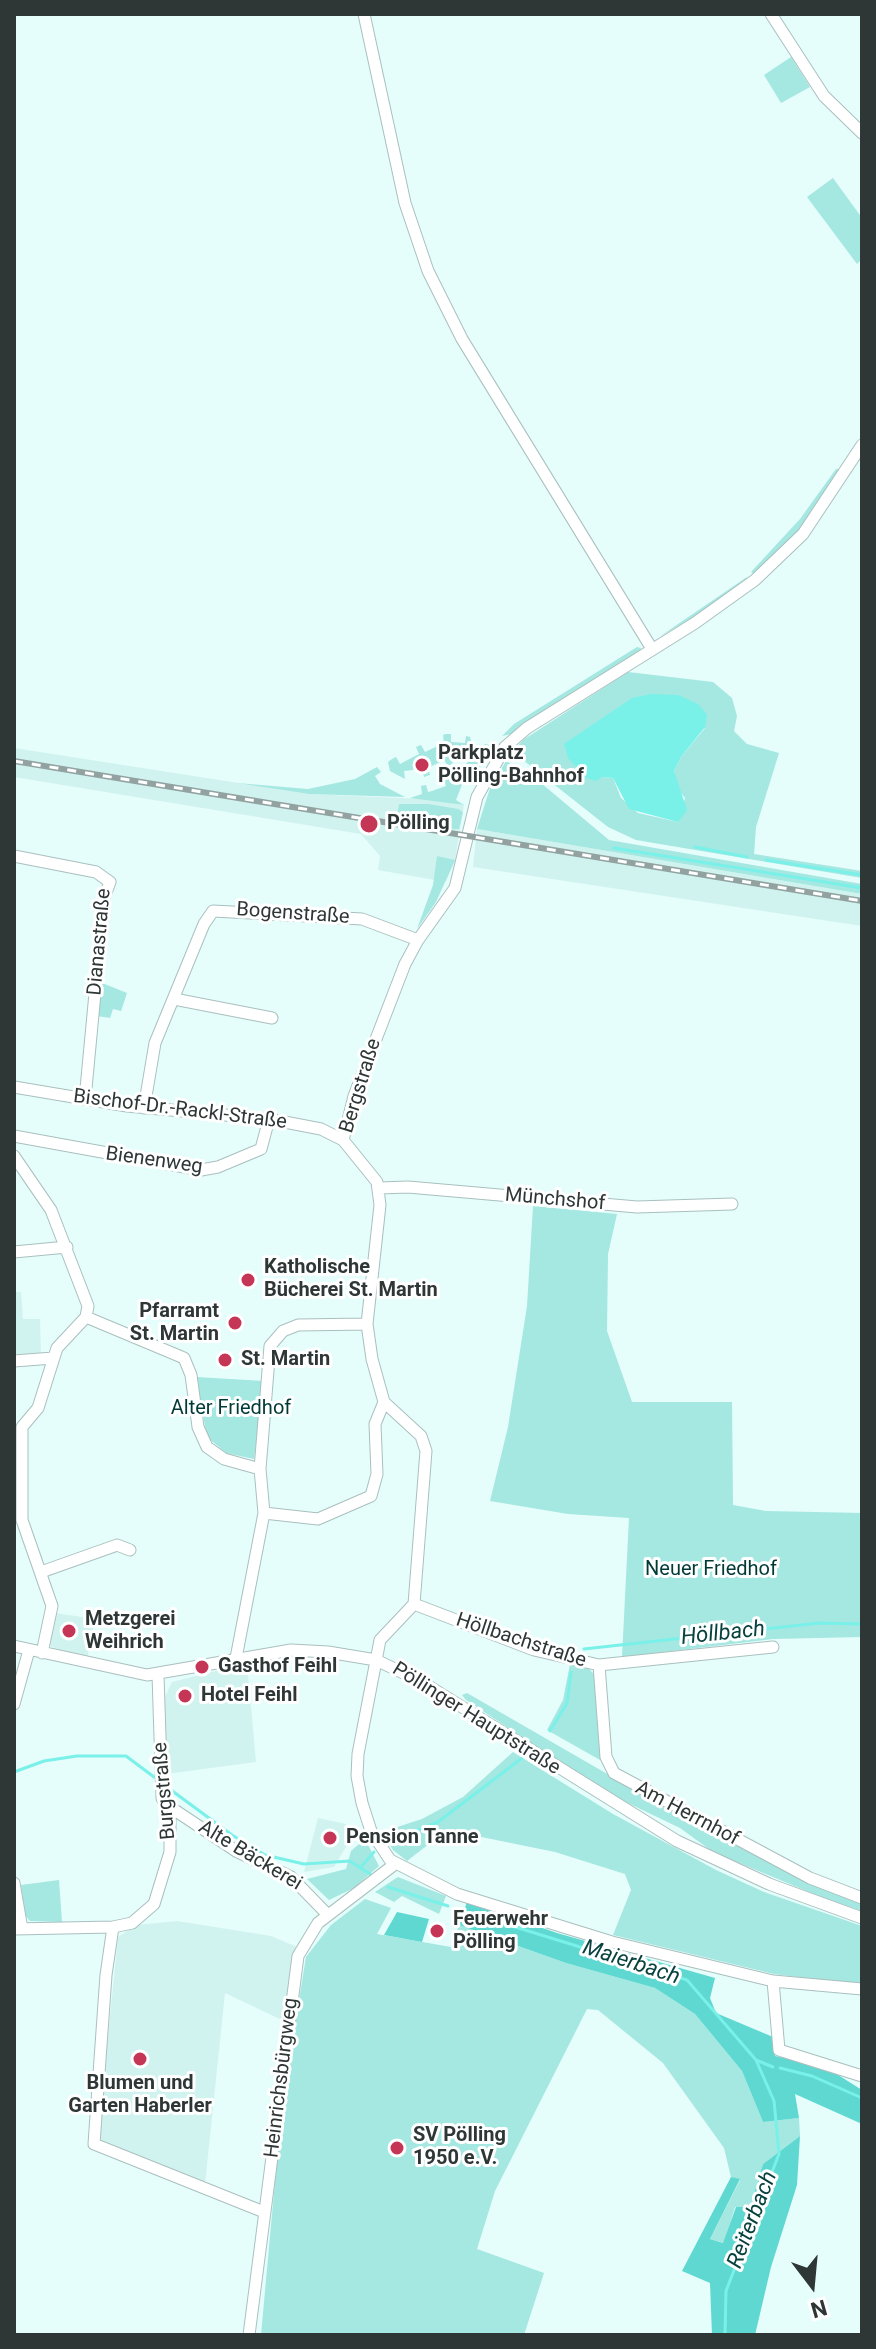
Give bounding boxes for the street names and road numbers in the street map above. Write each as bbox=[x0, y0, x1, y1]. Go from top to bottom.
street label: Dianastraße bbox=[83, 887, 117, 997]
street label: Bogenstraße bbox=[236, 898, 350, 930]
street label: Bergstraße bbox=[335, 1036, 387, 1136]
street label: Bischof-Dr.-Rackl-Straße bbox=[72, 1085, 288, 1135]
street label: Bienenweg bbox=[104, 1142, 204, 1180]
street label: Münchshof bbox=[504, 1184, 606, 1216]
street label: Höllbachstraße bbox=[453, 1609, 589, 1673]
street label: Pöllinger Hauptstraße bbox=[388, 1658, 564, 1780]
street label: Burgstraße bbox=[149, 1741, 181, 1841]
street label: Am Herrnhof bbox=[631, 1777, 743, 1851]
street label: Alte Bäckerei bbox=[194, 1816, 306, 1896]
street label: Heinrichsbürgweg bbox=[260, 1997, 304, 2159]

